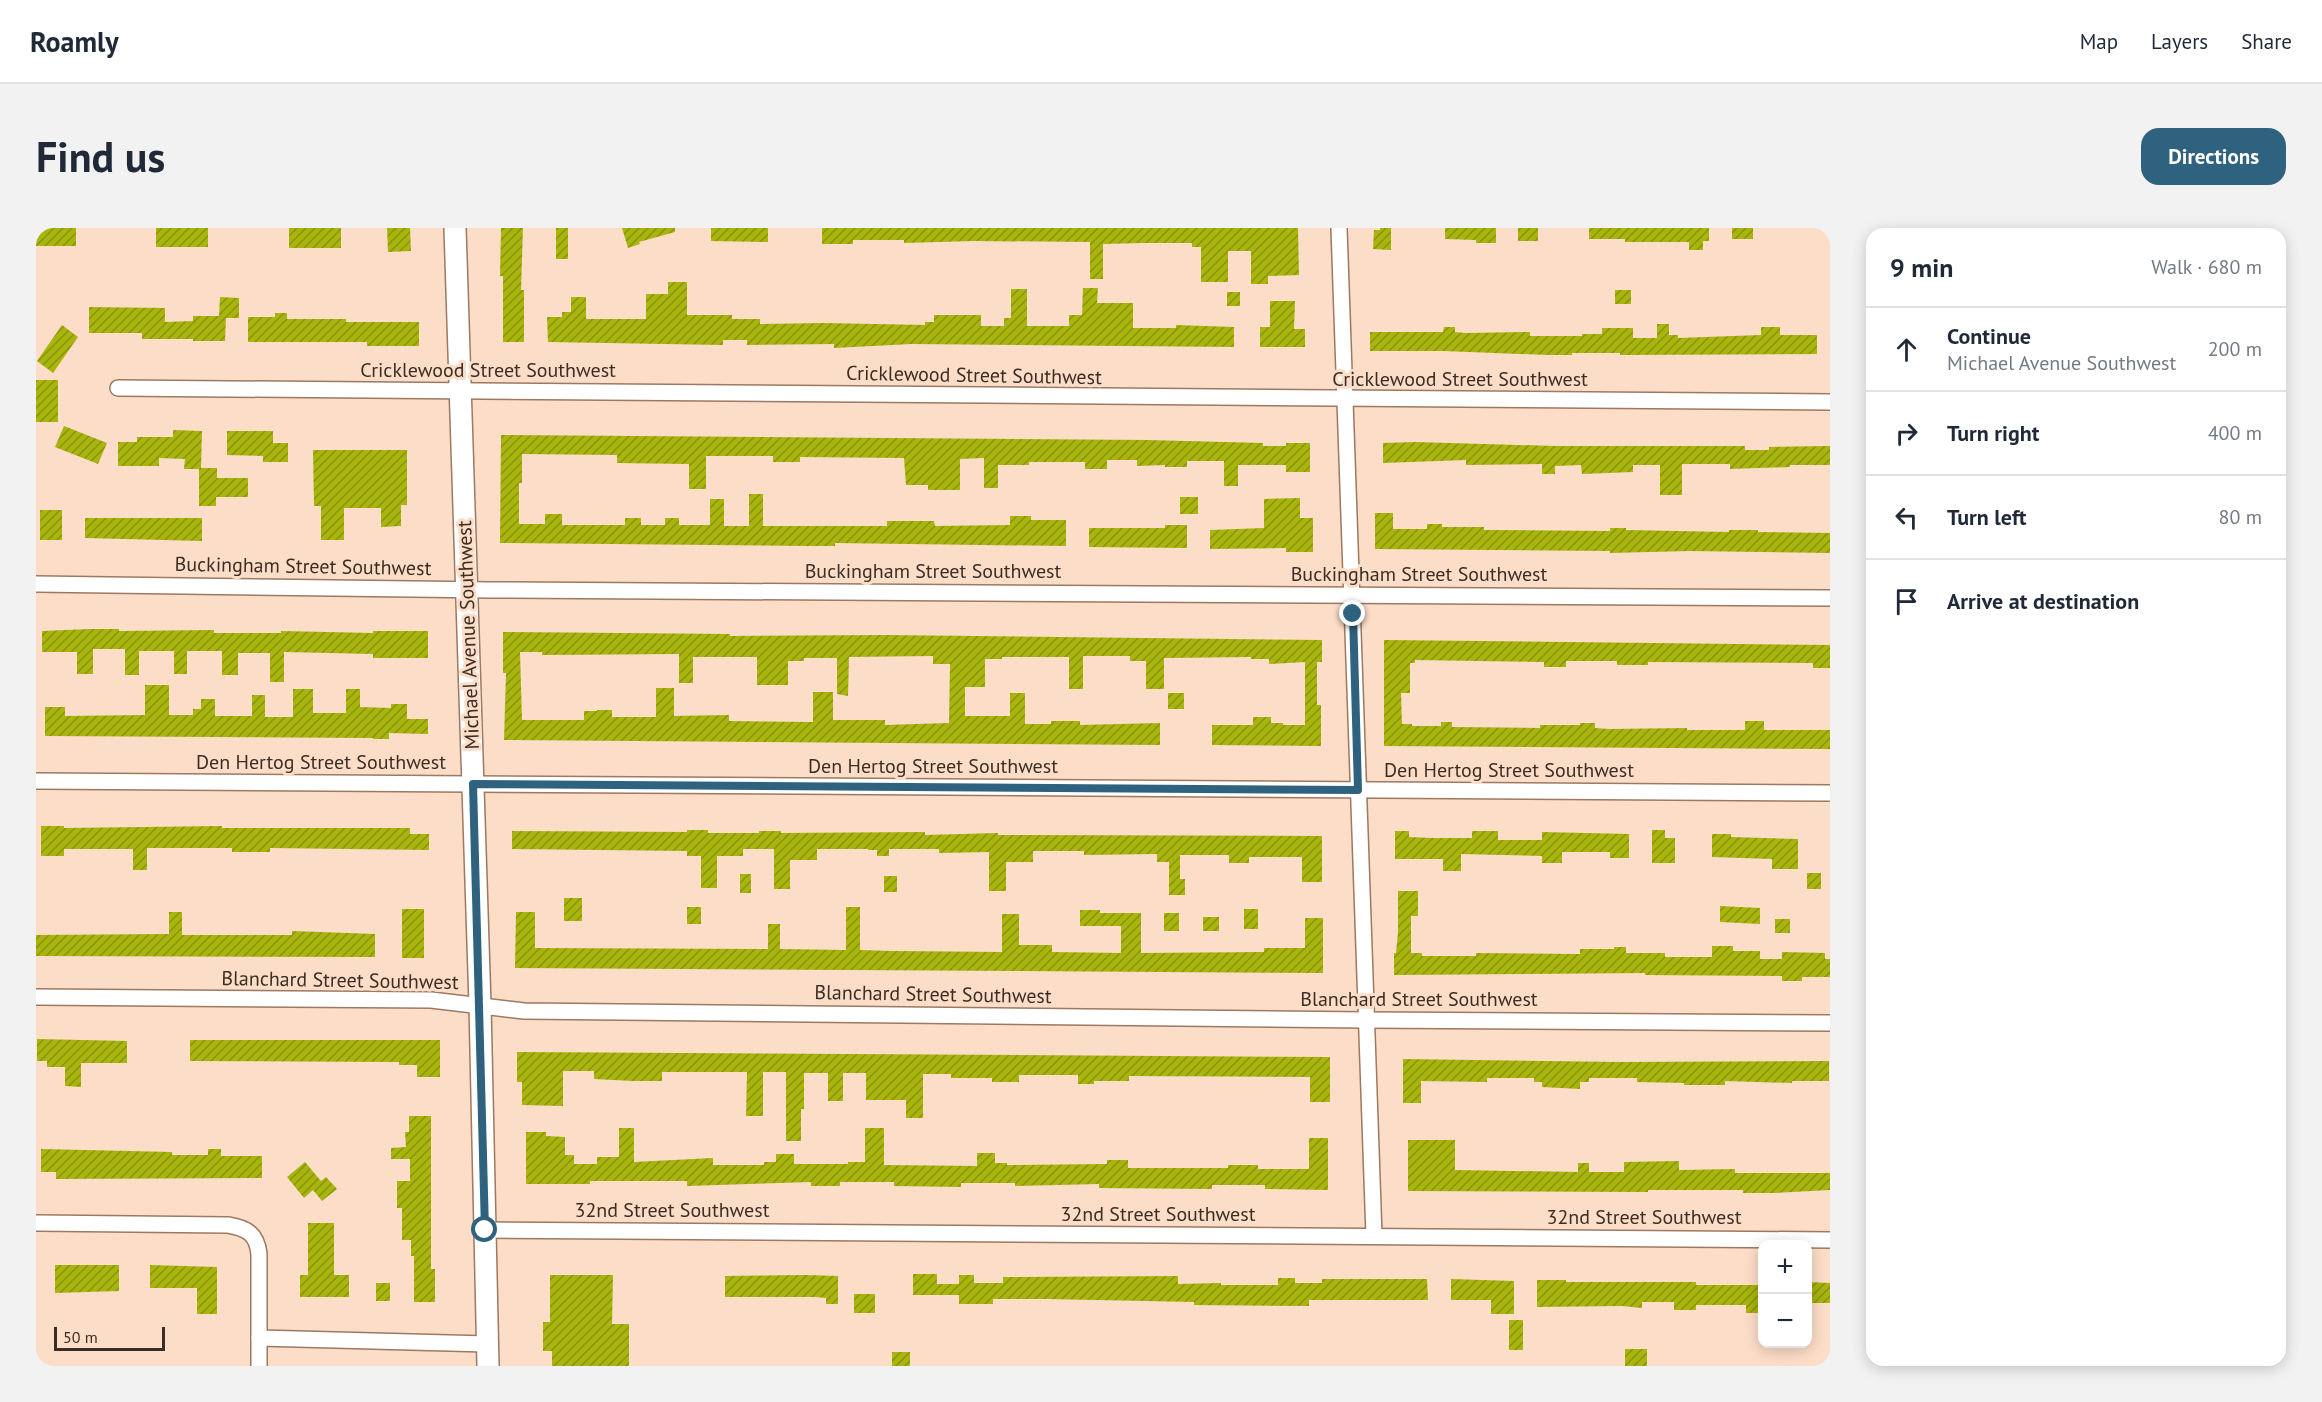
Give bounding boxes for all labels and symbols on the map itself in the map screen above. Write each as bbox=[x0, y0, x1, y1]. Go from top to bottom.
street label: Cricklewood Street Southwest bbox=[360, 357, 616, 383]
street label: Cricklewood Street Southwest bbox=[846, 360, 1102, 390]
street label: Cricklewood Street Southwest bbox=[1332, 366, 1588, 392]
street label: Michael Avenue Southwest bbox=[451, 520, 485, 750]
street label: Buckingham Street Southwest bbox=[174, 551, 432, 581]
street label: Buckingham Street Southwest bbox=[805, 558, 1062, 584]
street label: Buckingham Street Southwest bbox=[1291, 561, 1548, 587]
route end bbox=[1339, 600, 1365, 626]
street label: Den Hertog Street Southwest bbox=[196, 749, 446, 775]
street label: Den Hertog Street Southwest bbox=[808, 753, 1058, 779]
street label: Den Hertog Street Southwest bbox=[1384, 757, 1634, 783]
street label: Blanchard Street Southwest bbox=[221, 965, 459, 995]
street label: Blanchard Street Southwest bbox=[814, 979, 1052, 1009]
street label: Blanchard Street Southwest bbox=[1300, 986, 1538, 1012]
street label: 32nd Street Southwest bbox=[575, 1197, 770, 1223]
street label: 32nd Street Southwest bbox=[1061, 1201, 1256, 1227]
street label: 32nd Street Southwest bbox=[1547, 1204, 1742, 1230]
route start bbox=[471, 1216, 497, 1242]
scale bar bbox=[54, 1324, 165, 1352]

